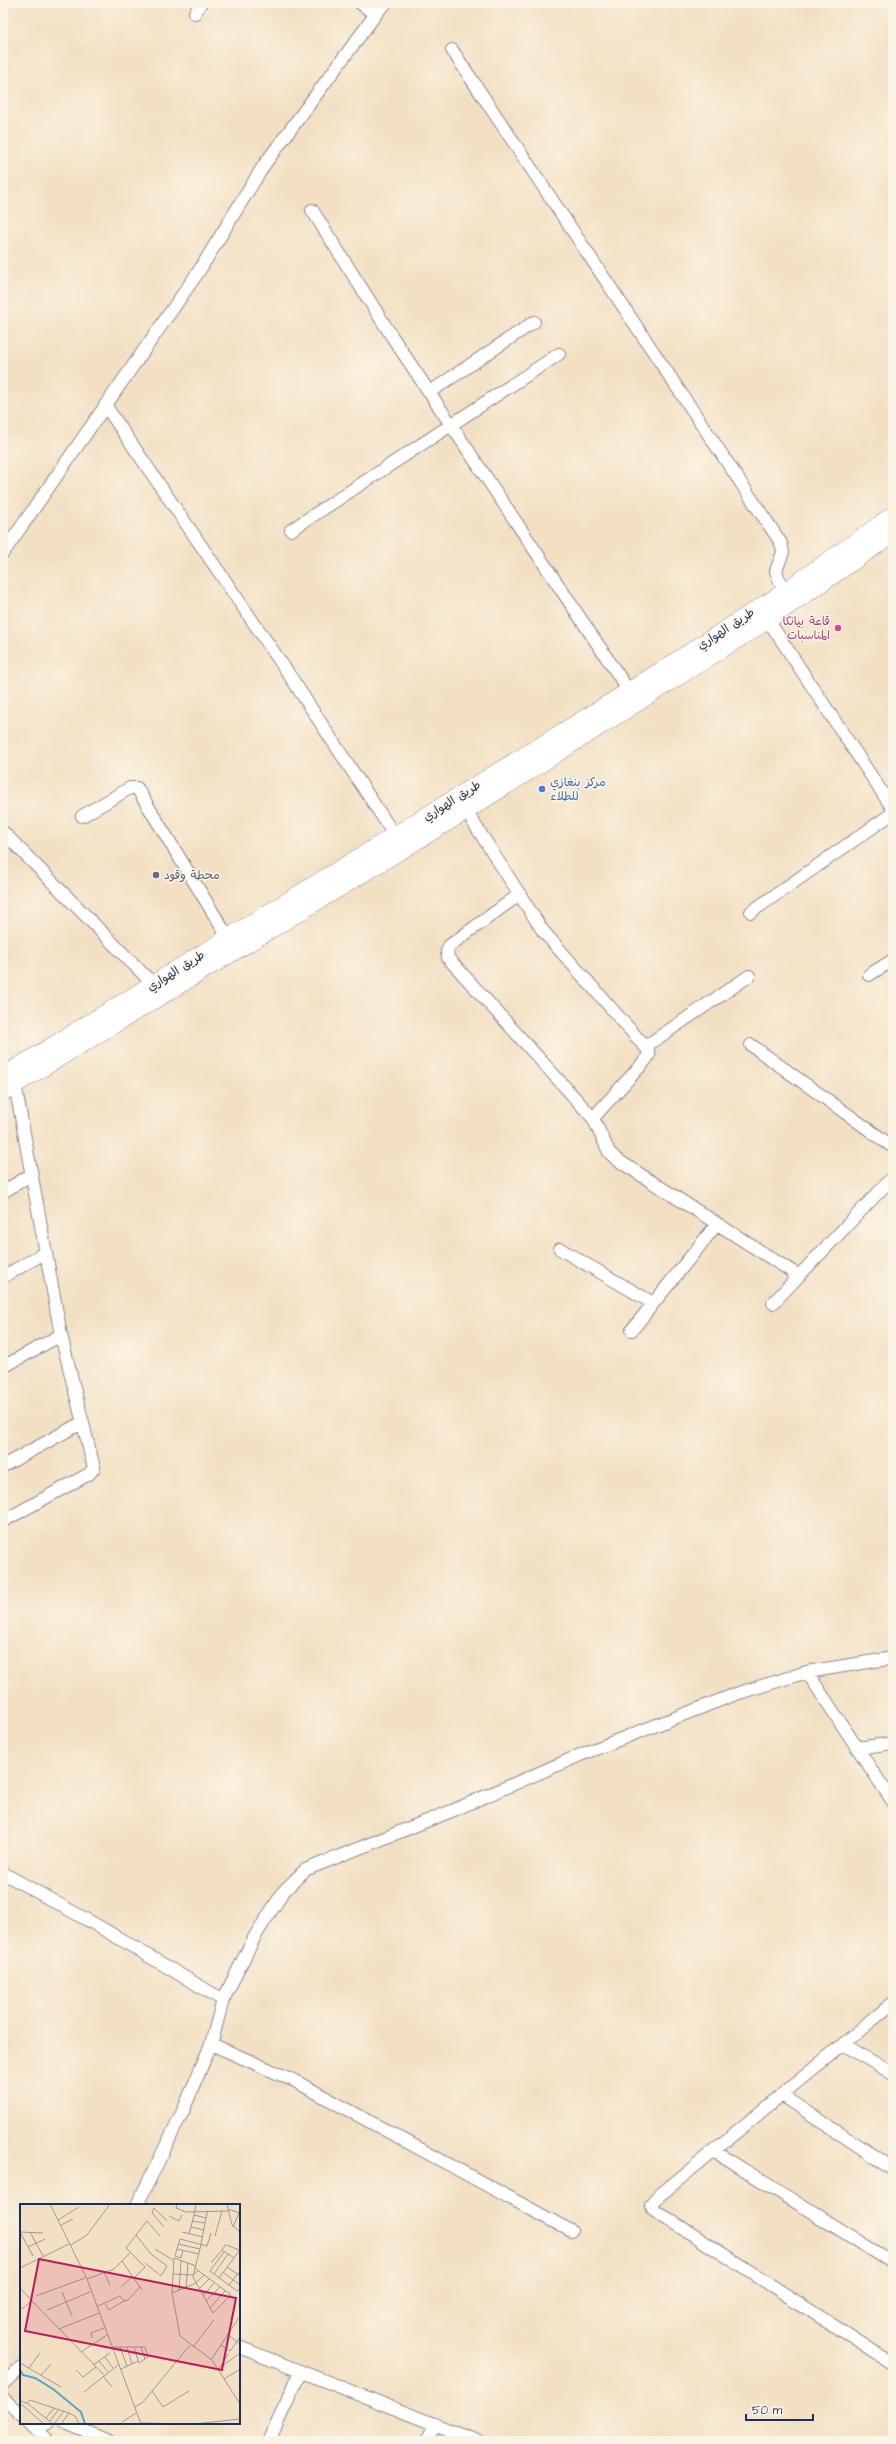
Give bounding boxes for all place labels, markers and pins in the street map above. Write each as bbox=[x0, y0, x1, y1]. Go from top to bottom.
place label: قاعة بيانكا المناسبات bbox=[782, 613, 830, 644]
marker: قاعة بيانكا المناسبات bbox=[833, 623, 843, 633]
place label: مركز بنغازي للطلاء bbox=[550, 774, 606, 805]
marker: مركز بنغازي للطلاء bbox=[537, 784, 547, 794]
place label: محطة وقود bbox=[164, 867, 220, 884]
marker: محطة وقود bbox=[151, 870, 161, 880]

